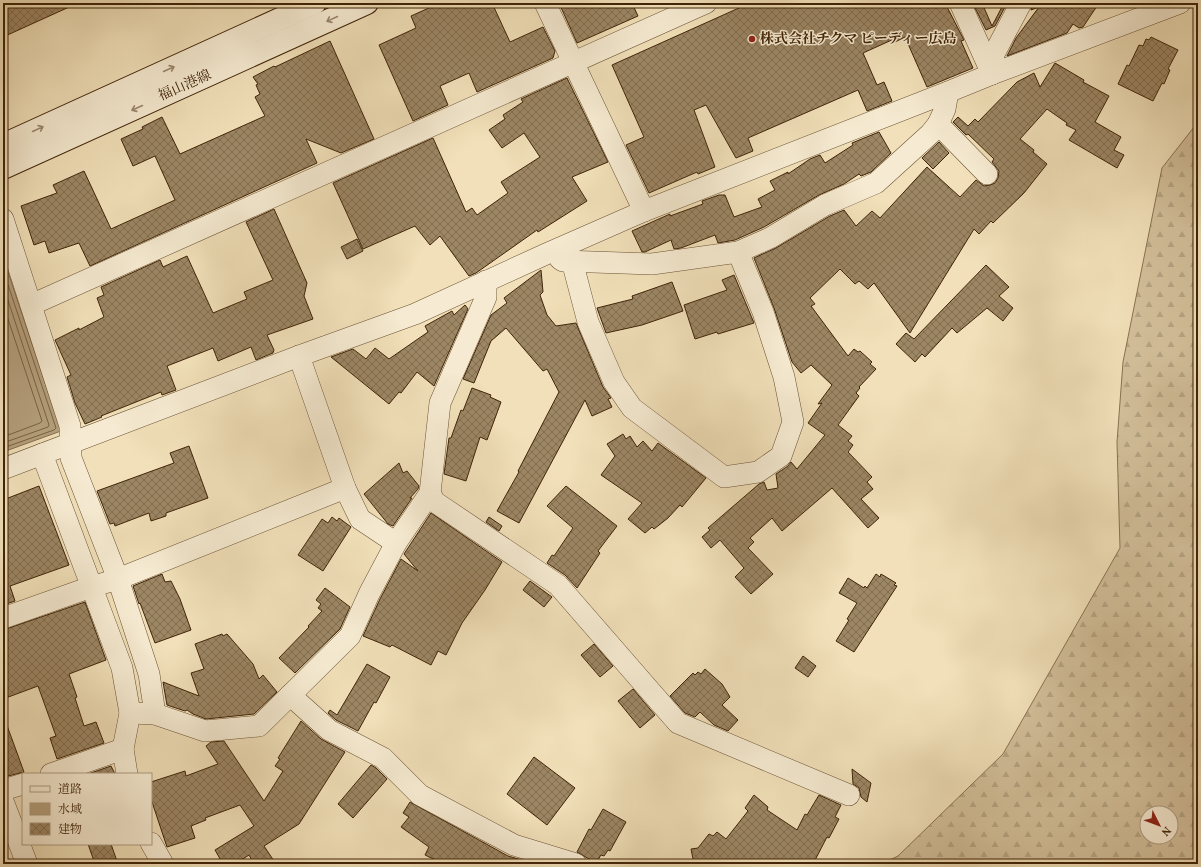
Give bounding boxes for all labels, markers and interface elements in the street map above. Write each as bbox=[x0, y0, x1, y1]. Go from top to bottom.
one-way arrow bbox=[326, 16, 338, 23]
place label: 株式会社チクマ ピーディー広島 bbox=[760, 30, 957, 49]
marker: 株式会社チクマ ピーディー広島 bbox=[747, 34, 757, 44]
one-way arrow bbox=[163, 65, 175, 72]
street label: 福山港線 bbox=[156, 66, 214, 106]
one-way arrow bbox=[131, 105, 143, 112]
one-way arrow bbox=[32, 125, 44, 132]
legend bbox=[22, 773, 152, 845]
text: 道路 bbox=[58, 782, 82, 798]
text: 水域 bbox=[58, 802, 82, 818]
north arrow bbox=[1139, 805, 1179, 845]
text: 建物 bbox=[58, 822, 82, 838]
text: N bbox=[1157, 823, 1174, 839]

